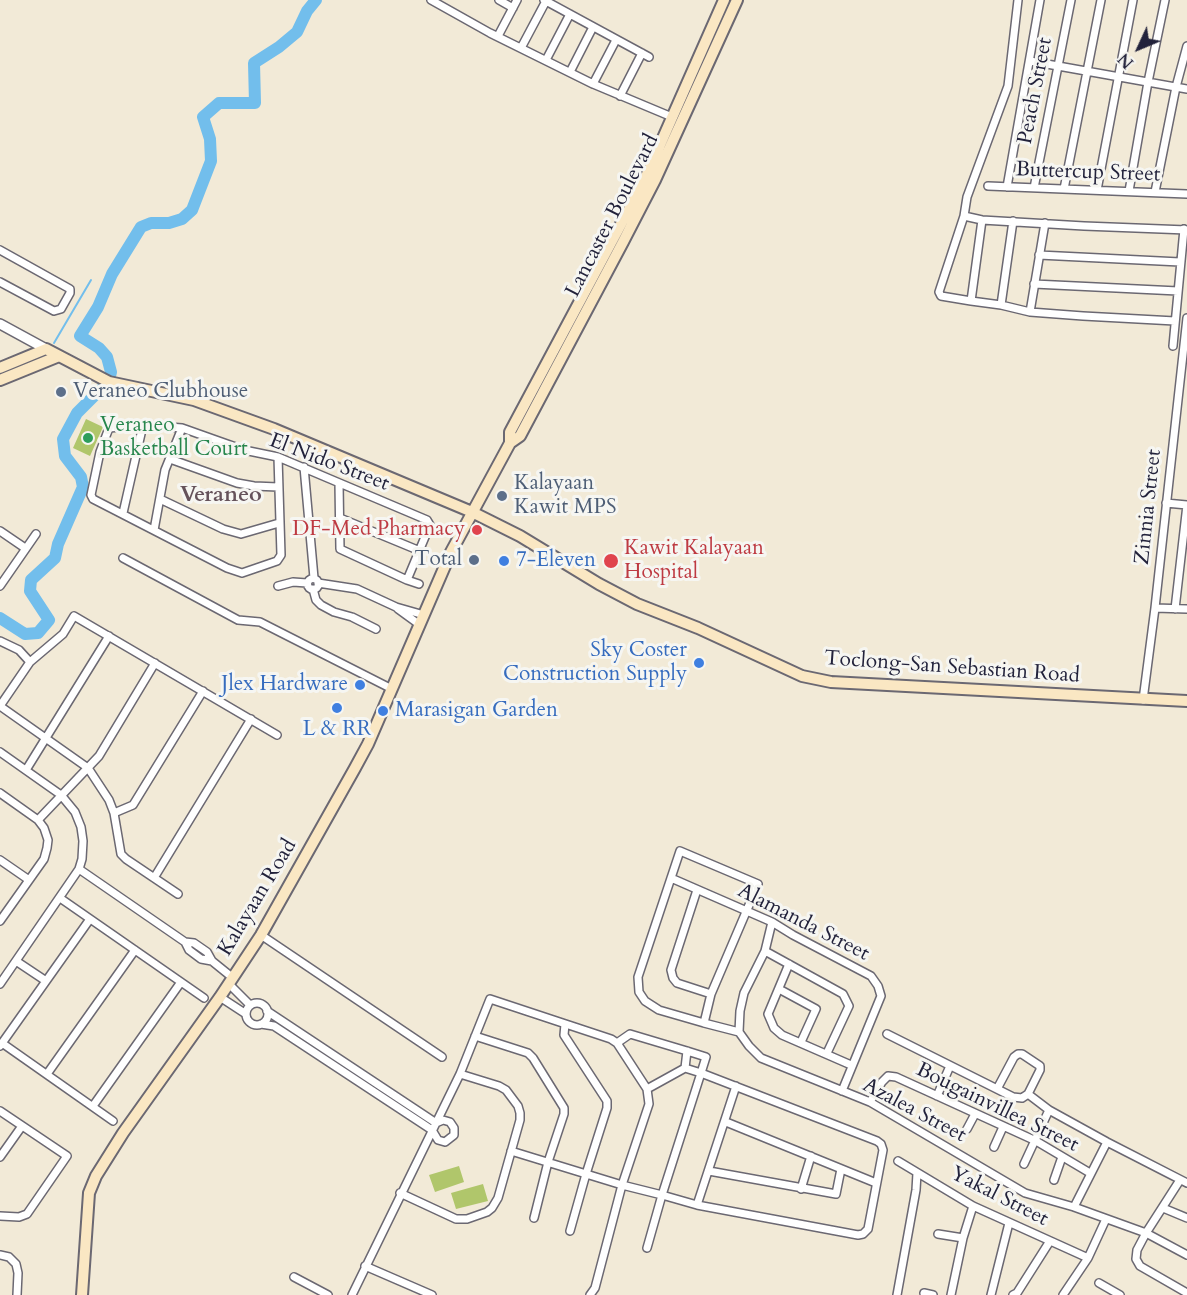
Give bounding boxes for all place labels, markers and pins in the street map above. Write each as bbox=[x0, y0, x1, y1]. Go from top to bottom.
place label: Veraneo Clubhouse bbox=[73, 379, 248, 405]
marker: Veraneo Clubhouse bbox=[54, 385, 68, 399]
place label: Veraneo Basketball Court bbox=[100, 413, 248, 463]
marker: Veraneo Basketball Court bbox=[81, 431, 95, 445]
place label: Kalayaan Kawit MPS bbox=[514, 471, 616, 521]
marker: Kalayaan Kawit MPS bbox=[495, 489, 509, 503]
place label: DF-Med Pharmacy bbox=[292, 517, 465, 543]
marker: DF-Med Pharmacy bbox=[470, 523, 484, 537]
place label: Kawit Kalayaan Hospital bbox=[624, 536, 764, 586]
place label: Total bbox=[414, 547, 462, 573]
place label: 7-Eleven bbox=[516, 548, 596, 574]
marker: Kawit Kalayaan Hospital bbox=[602, 552, 620, 570]
marker: Total bbox=[467, 553, 481, 567]
marker: 7-Eleven bbox=[497, 554, 511, 568]
place label: Sky Coster Construction Supply bbox=[503, 638, 687, 688]
marker: Sky Coster Construction Supply bbox=[692, 656, 706, 670]
place label: Jlex Hardware bbox=[221, 672, 348, 698]
marker: Jlex Hardware bbox=[353, 678, 367, 692]
place label: Marasigan Garden bbox=[395, 698, 558, 724]
marker: L & RR bbox=[330, 701, 344, 715]
marker: Marasigan Garden bbox=[376, 704, 390, 718]
place label: L & RR bbox=[303, 717, 371, 743]

